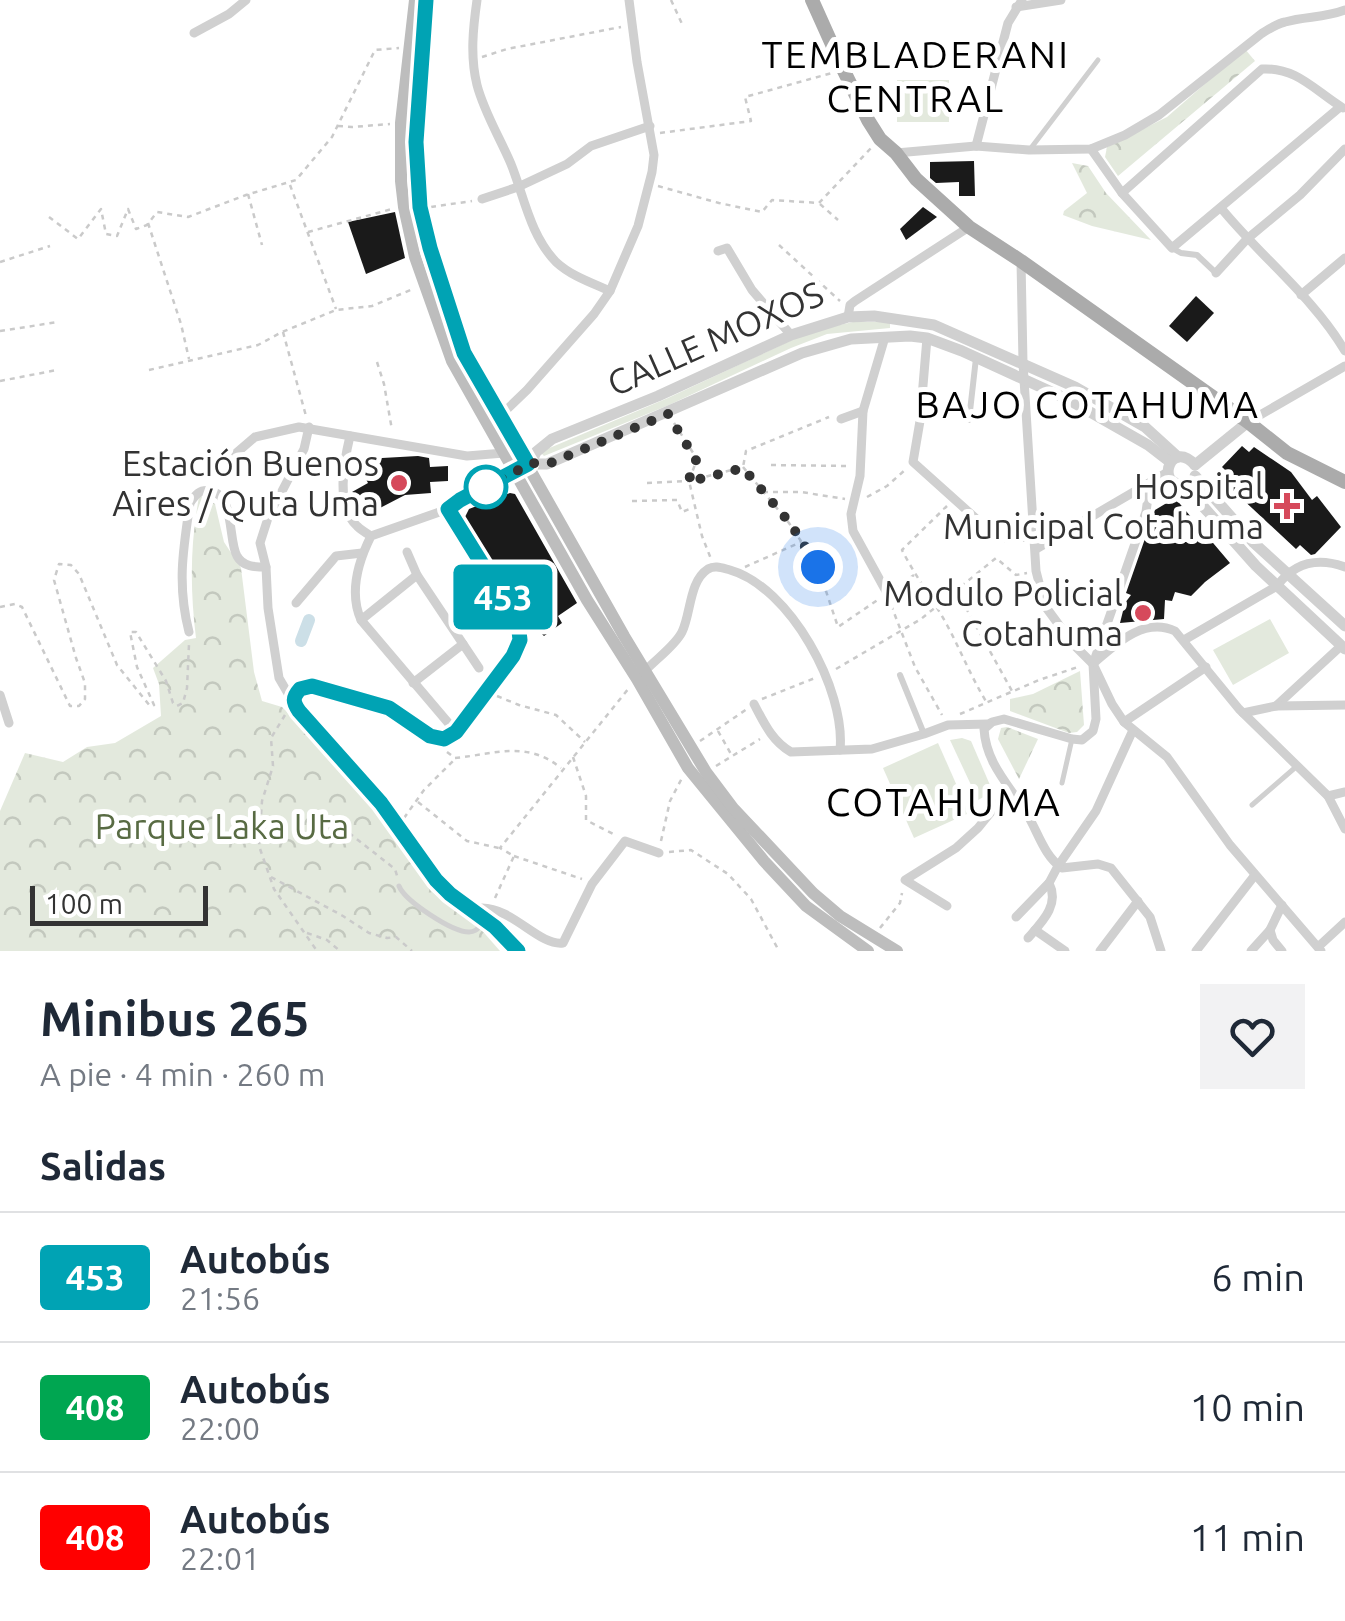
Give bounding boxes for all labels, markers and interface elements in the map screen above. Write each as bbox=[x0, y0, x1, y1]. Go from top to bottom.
district label: TEMBLADERANI CENTRAL bbox=[761, 33, 1071, 119]
street label: CALLE MOXOS bbox=[601, 273, 829, 403]
district label: BAJO COTAHUMA bbox=[916, 383, 1260, 425]
place label: Estación Buenos Aires / Quta Uma bbox=[112, 443, 379, 523]
unlabelled marker bbox=[465, 466, 507, 508]
place label: Hospital Municipal Cotahuma bbox=[943, 466, 1264, 546]
marker: Estación Buenos Aires / Quta Uma bbox=[388, 472, 410, 494]
marker: Hospital Municipal Cotahuma bbox=[1274, 493, 1300, 519]
your location bbox=[793, 542, 843, 592]
line badge: 453 bbox=[446, 564, 560, 630]
place label: Modulo Policial Cotahuma bbox=[883, 573, 1123, 653]
text: 453 bbox=[473, 577, 533, 617]
marker: Modulo Policial Cotahuma bbox=[1132, 602, 1154, 624]
district label: COTAHUMA bbox=[826, 779, 1062, 824]
park label: Parque Laka Uta bbox=[95, 806, 349, 846]
scale bar bbox=[30, 881, 208, 926]
text: 100 m bbox=[45, 888, 123, 919]
button: heart bbox=[1200, 984, 1305, 1089]
text: Minibus 265 bbox=[40, 991, 310, 1045]
text: A pie · 4 min · 260 m bbox=[40, 1056, 325, 1092]
text: Salidas bbox=[40, 1145, 166, 1187]
text: Autobús bbox=[180, 1238, 331, 1280]
text: 6 min bbox=[1211, 1256, 1305, 1298]
text: 453 bbox=[65, 1257, 125, 1297]
text: 21:56 bbox=[180, 1280, 260, 1316]
text: Autobús bbox=[180, 1368, 331, 1410]
text: 10 min bbox=[1190, 1386, 1305, 1428]
text: 408 bbox=[65, 1387, 125, 1427]
text: 22:00 bbox=[180, 1410, 260, 1446]
text: Autobús bbox=[180, 1498, 331, 1540]
text: 11 min bbox=[1190, 1516, 1305, 1558]
text: 408 bbox=[65, 1517, 125, 1557]
text: 22:01 bbox=[180, 1540, 260, 1576]

